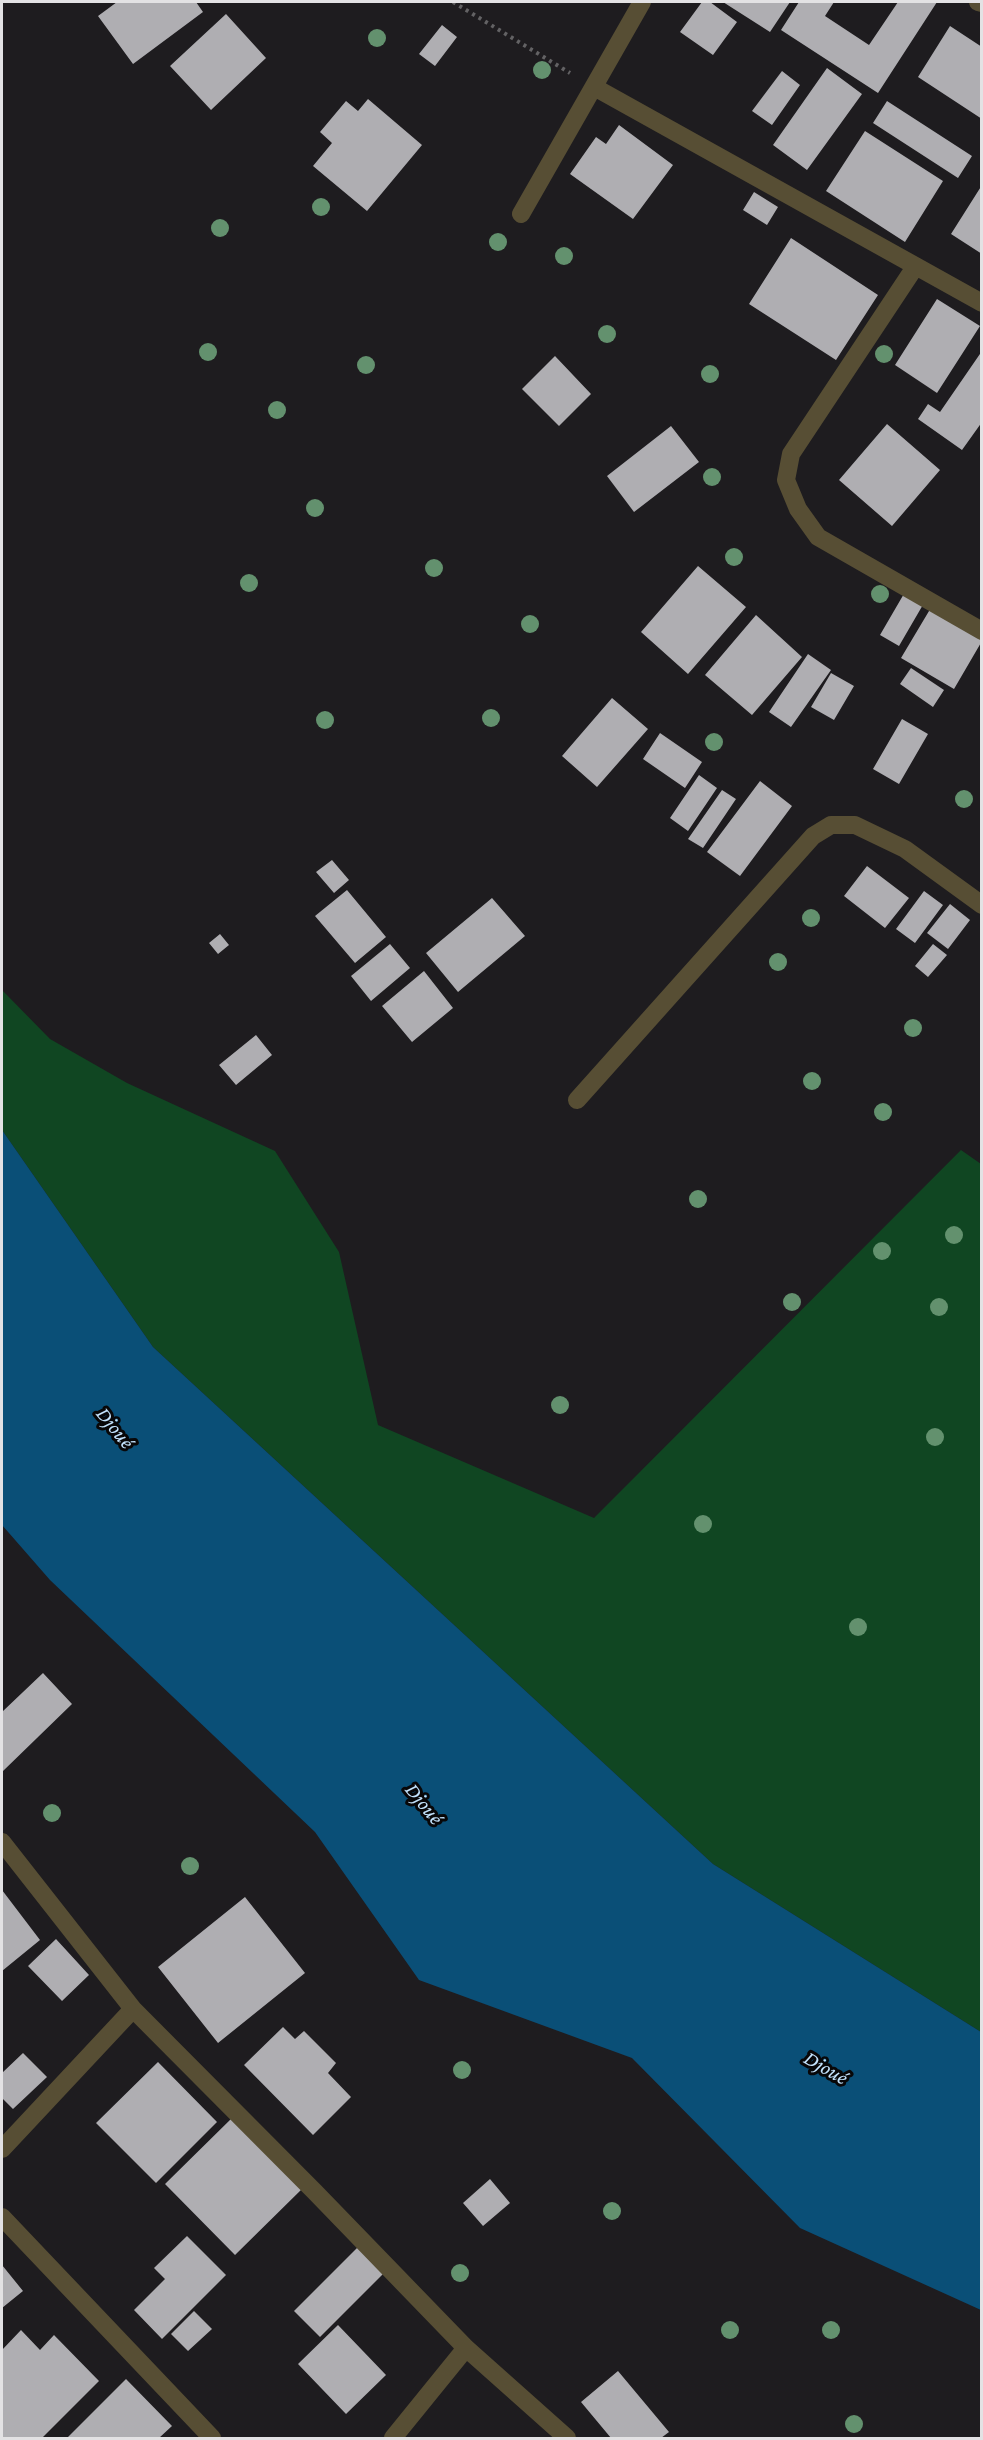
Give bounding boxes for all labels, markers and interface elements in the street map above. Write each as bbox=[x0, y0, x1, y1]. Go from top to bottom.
water label: Djoué bbox=[91, 1402, 139, 1454]
water label: Djoué bbox=[400, 1778, 448, 1830]
water label: Djoué bbox=[799, 2045, 853, 2091]

